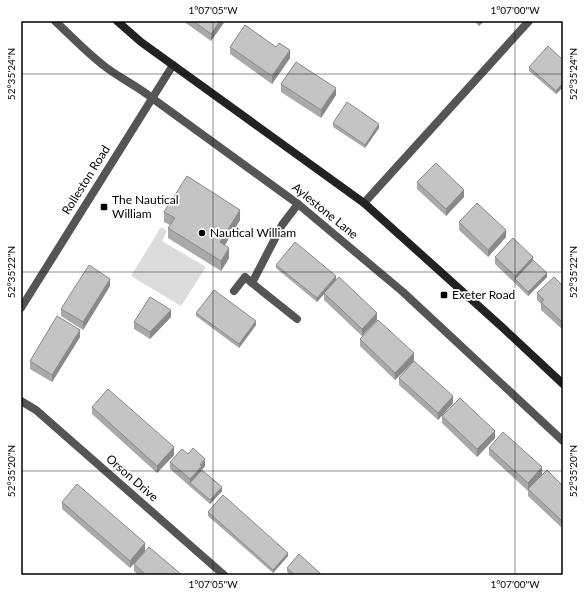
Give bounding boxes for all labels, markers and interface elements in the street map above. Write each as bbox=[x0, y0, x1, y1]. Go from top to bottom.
text: 1°07'05"W bbox=[188, 4, 238, 16]
text: 1°07'00"W bbox=[490, 4, 540, 16]
text: 52°35'24"N bbox=[5, 48, 17, 100]
text: 52°35'24"N bbox=[567, 48, 579, 100]
street label: Rolleston Road bbox=[58, 142, 113, 217]
street label: Aylestone Lane bbox=[289, 179, 361, 242]
place label: The Nautical William bbox=[112, 192, 179, 221]
marker: The Nautical William bbox=[99, 202, 109, 212]
place label: Nautical William bbox=[210, 225, 296, 240]
marker: Nautical William bbox=[197, 228, 207, 238]
text: 52°35'22"N bbox=[5, 246, 17, 298]
text: 52°35'22"N bbox=[567, 246, 579, 298]
place label: Exeter Road bbox=[452, 287, 515, 302]
marker: Exeter Road bbox=[439, 290, 449, 300]
text: 52°35'20"N bbox=[5, 445, 17, 497]
text: 52°35'20"N bbox=[567, 445, 579, 497]
street label: Orson Drive bbox=[103, 451, 161, 504]
text: 1°07'05"W bbox=[188, 578, 238, 590]
text: 1°07'00"W bbox=[490, 578, 540, 590]

